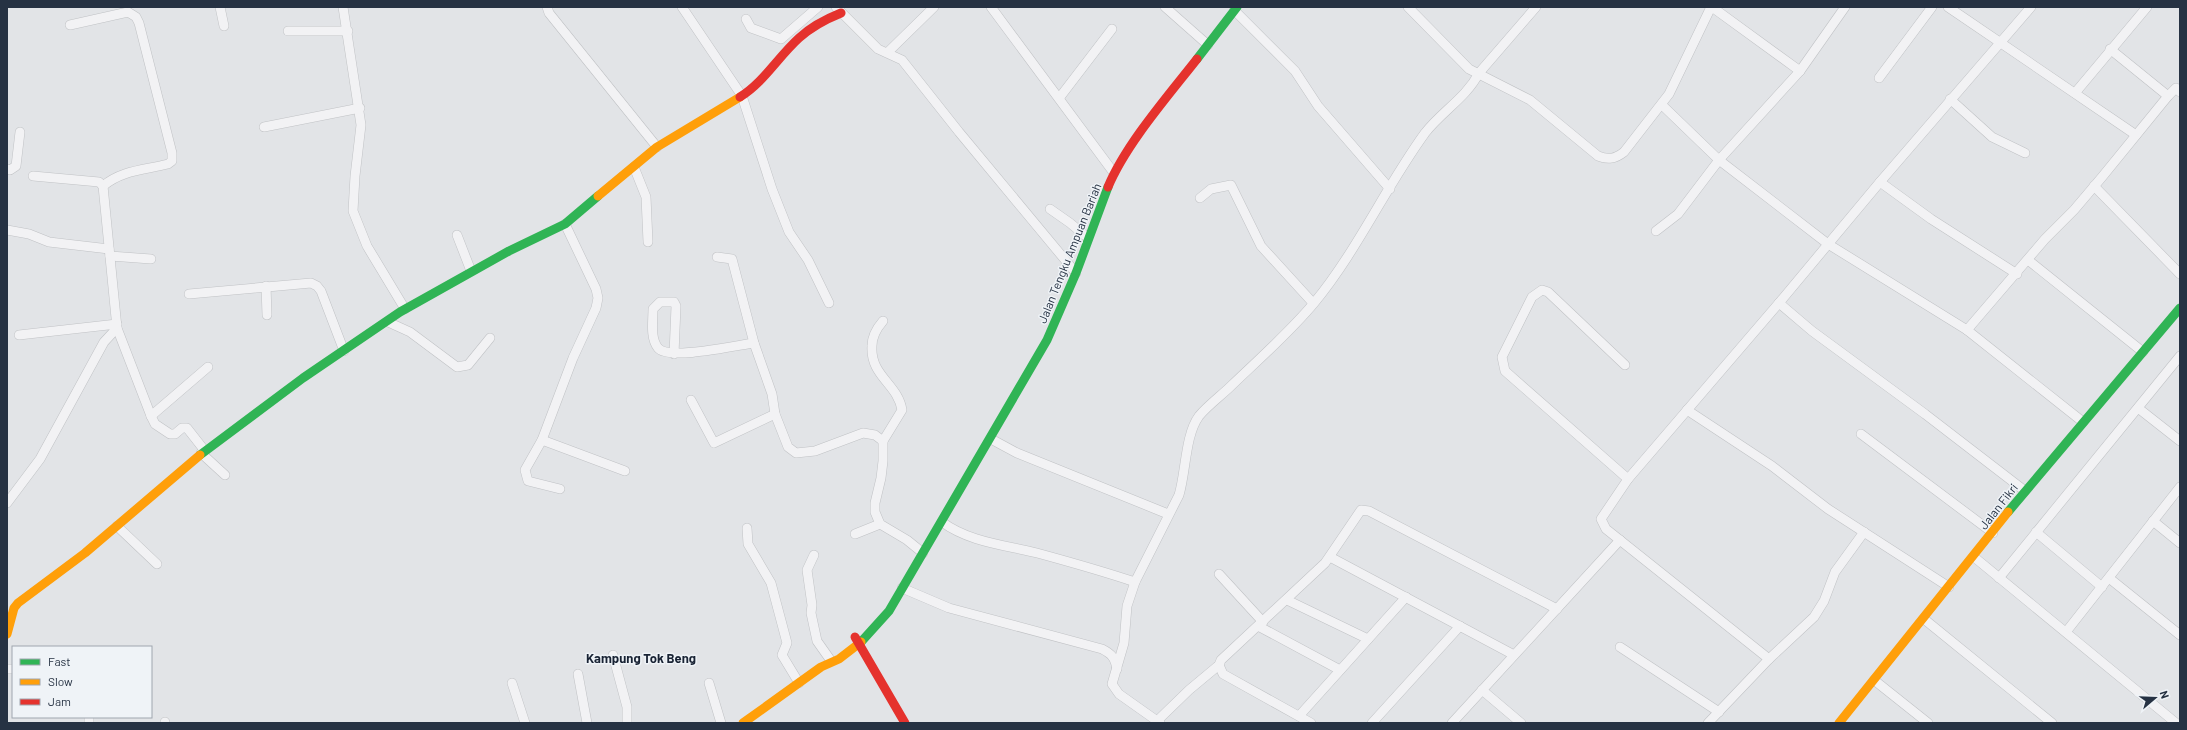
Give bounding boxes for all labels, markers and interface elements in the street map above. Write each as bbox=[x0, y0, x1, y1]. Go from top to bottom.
street label: Jalan Tengku Ampuan Bariah bbox=[1034, 181, 1104, 325]
street label: Jalan Fikri bbox=[1976, 480, 2020, 532]
legend bbox=[12, 646, 152, 718]
district label: Kampung Tok Beng bbox=[586, 650, 696, 666]
text: Fast bbox=[48, 654, 71, 668]
text: Slow bbox=[48, 674, 73, 688]
north arrow bbox=[2135, 678, 2175, 718]
text: N bbox=[2158, 689, 2172, 700]
text: Jam bbox=[48, 694, 71, 708]

